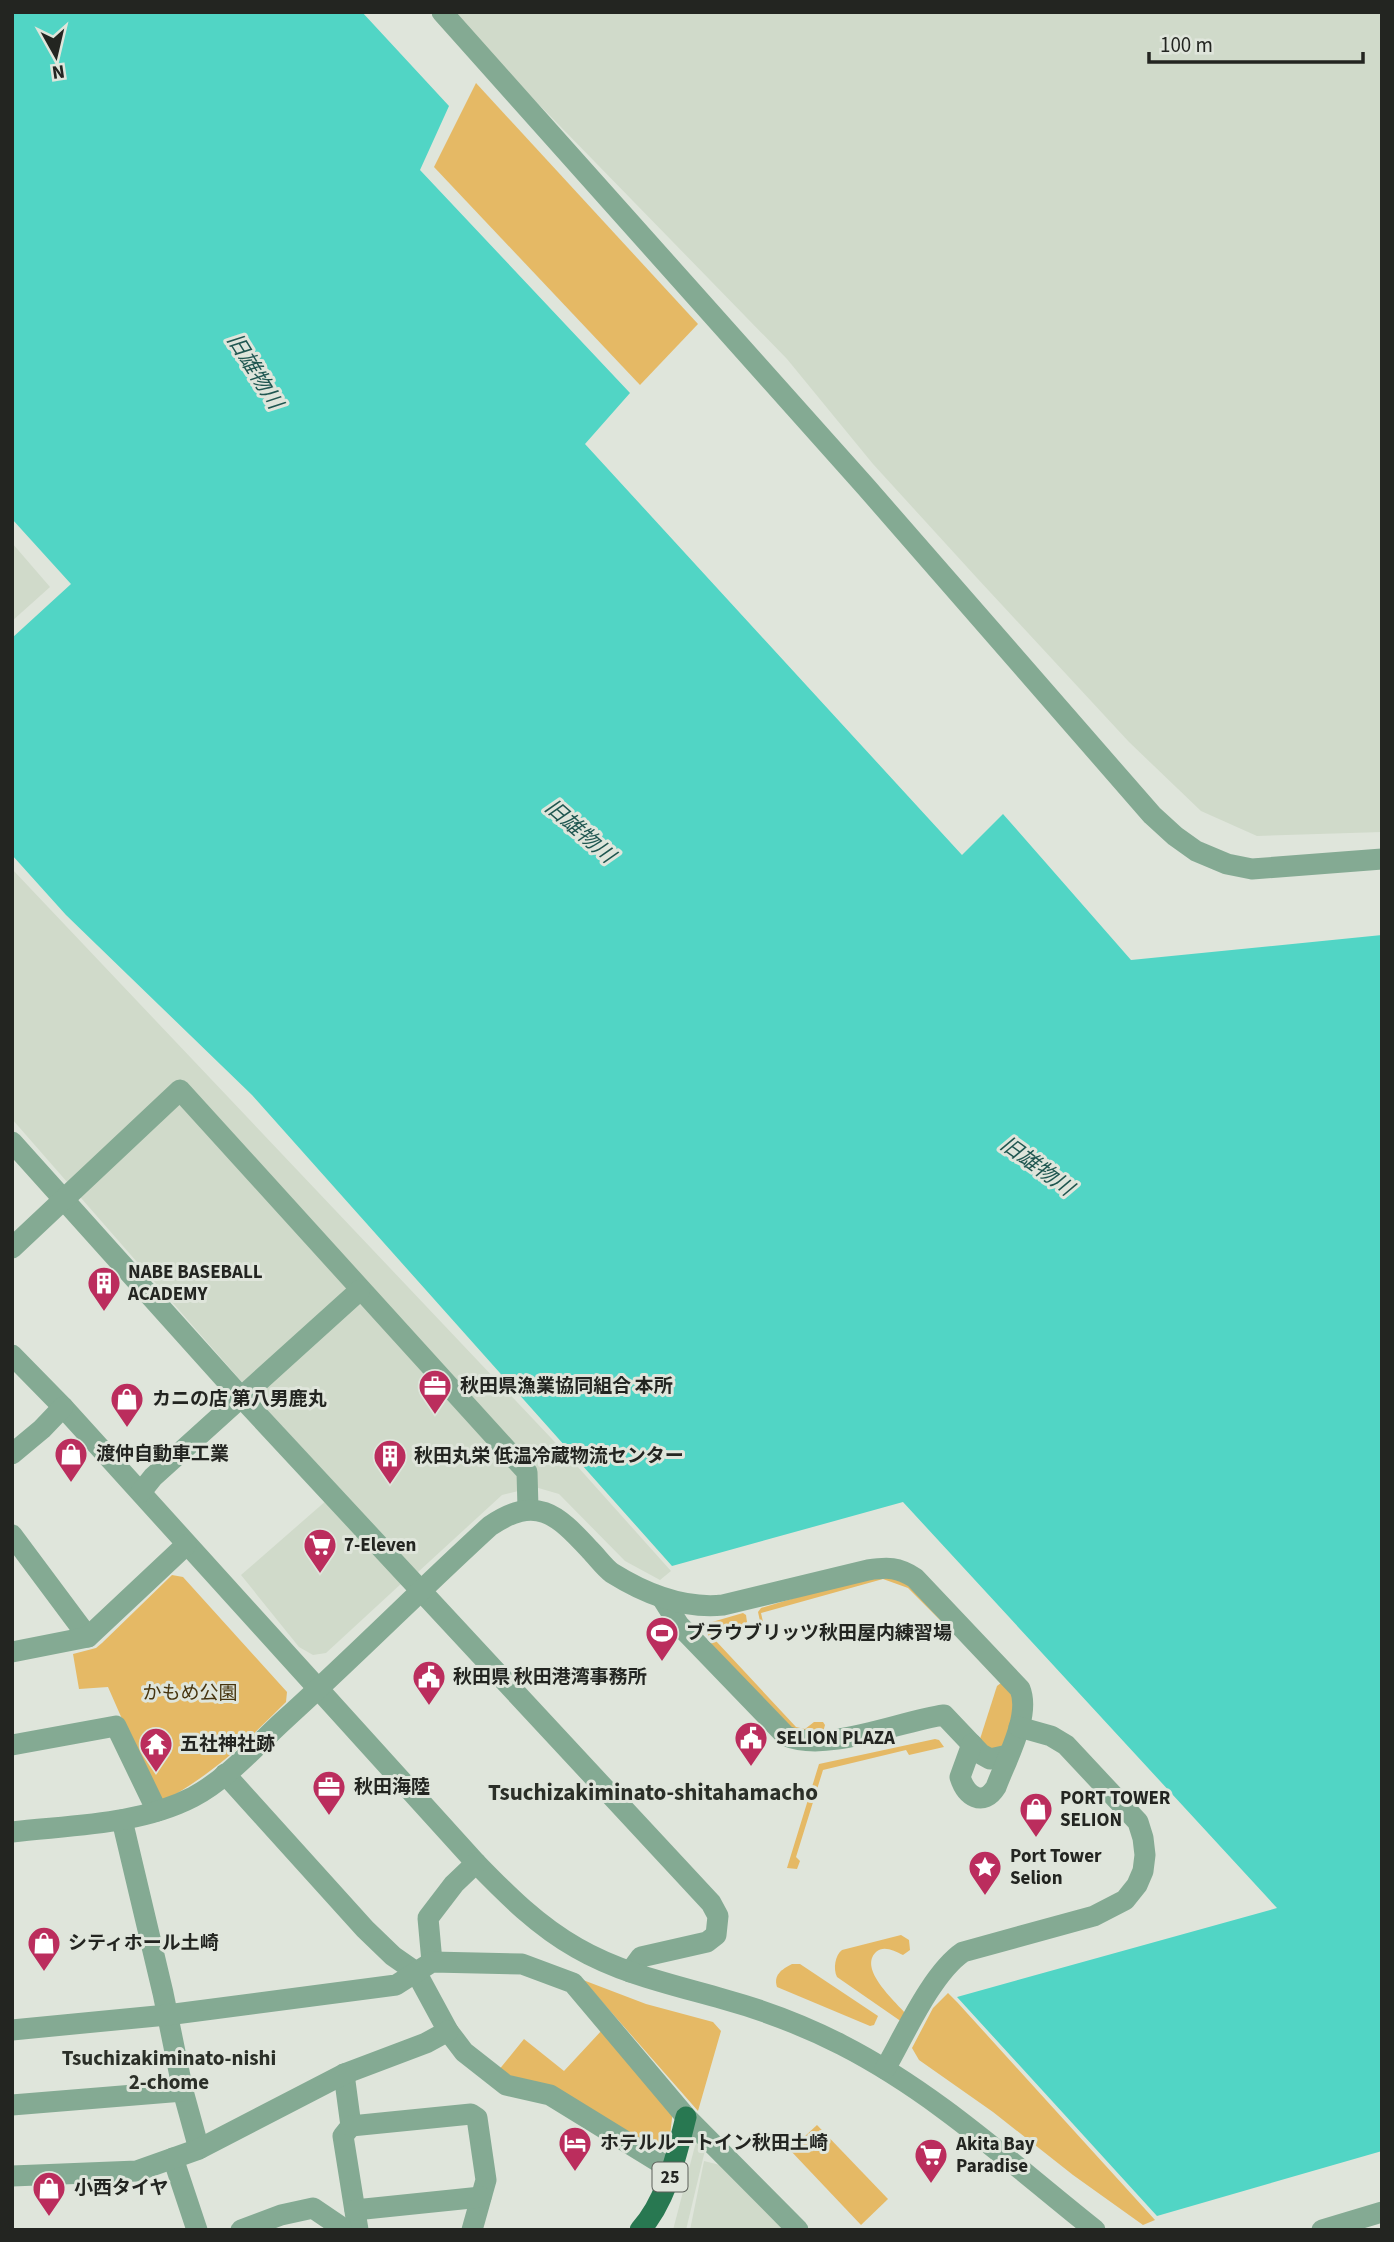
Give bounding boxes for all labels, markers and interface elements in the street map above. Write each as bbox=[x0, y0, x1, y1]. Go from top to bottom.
north arrow bbox=[21, 21, 91, 91]
scale bar bbox=[1149, 21, 1362, 65]
text: 100 m bbox=[1160, 30, 1213, 60]
text: N bbox=[50, 57, 66, 86]
water label: 旧雄物川 bbox=[220, 327, 291, 416]
water label: 旧雄物川 bbox=[538, 792, 623, 871]
water label: 旧雄物川 bbox=[994, 1129, 1081, 1204]
place label: NABE BASEBALL ACADEMY bbox=[127, 1259, 263, 1308]
building icon: NABE BASEBALL ACADEMY bbox=[85, 1264, 123, 1313]
office icon: 秋田県漁業協同組合 本所 bbox=[416, 1367, 454, 1416]
place label: 秋田県漁業協同組合 本所 bbox=[460, 1373, 673, 1400]
shop icon: カニの店 第八男鹿丸 bbox=[108, 1380, 146, 1429]
place label: カニの店 第八男鹿丸 bbox=[152, 1386, 327, 1413]
shop icon: 渡仲自動車工業 bbox=[52, 1435, 90, 1484]
building icon: 秋田丸栄 低温冷蔵物流センター bbox=[371, 1437, 409, 1486]
place label: 渡仲自動車工業 bbox=[96, 1441, 229, 1468]
place label: 秋田丸栄 低温冷蔵物流センター bbox=[414, 1443, 684, 1470]
supermarket icon: 7-Eleven bbox=[301, 1526, 339, 1575]
place label: 7-Eleven bbox=[344, 1532, 416, 1559]
sports icon: ブラウブリッツ秋田屋内練習場 bbox=[643, 1614, 681, 1663]
place label: ブラウブリッツ秋田屋内練習場 bbox=[686, 1620, 952, 1647]
public building icon: 秋田県 秋田港湾事務所 bbox=[410, 1658, 448, 1707]
place label: 秋田県 秋田港湾事務所 bbox=[453, 1664, 647, 1691]
park label: かもめ公園 bbox=[142, 1680, 238, 1707]
public building icon: SELION PLAZA bbox=[732, 1719, 770, 1768]
temple icon: 五社神社跡 bbox=[137, 1725, 175, 1774]
place label: SELION PLAZA bbox=[776, 1725, 895, 1752]
place label: 五社神社跡 bbox=[180, 1731, 275, 1758]
office icon: 秋田海陸 bbox=[310, 1768, 348, 1817]
place label: 秋田海陸 bbox=[354, 1774, 430, 1801]
district label: Tsuchizakiminato-shitahamacho bbox=[488, 1776, 818, 1809]
place label: PORT TOWER SELION bbox=[1060, 1785, 1171, 1834]
shop icon: PORT TOWER SELION bbox=[1017, 1790, 1055, 1839]
place label: Port Tower Selion bbox=[1010, 1843, 1102, 1892]
place icon: Port Tower Selion bbox=[966, 1848, 1004, 1897]
shop icon: シティホール土崎 bbox=[25, 1924, 63, 1973]
place label: シティホール土崎 bbox=[68, 1930, 219, 1957]
district label: Tsuchizakiminato-nishi 2-chome bbox=[62, 2043, 276, 2097]
hotel icon: ホテルルートイン秋田土崎 bbox=[556, 2124, 594, 2173]
place label: ホテルルートイン秋田土崎 bbox=[600, 2130, 828, 2157]
place label: Akita Bay Paradise bbox=[955, 2131, 1035, 2180]
supermarket icon: Akita Bay Paradise bbox=[912, 2136, 950, 2185]
road number: 25 bbox=[652, 2162, 688, 2192]
shop icon: 小西タイヤ bbox=[30, 2169, 68, 2218]
place label: 小西タイヤ bbox=[74, 2175, 168, 2202]

